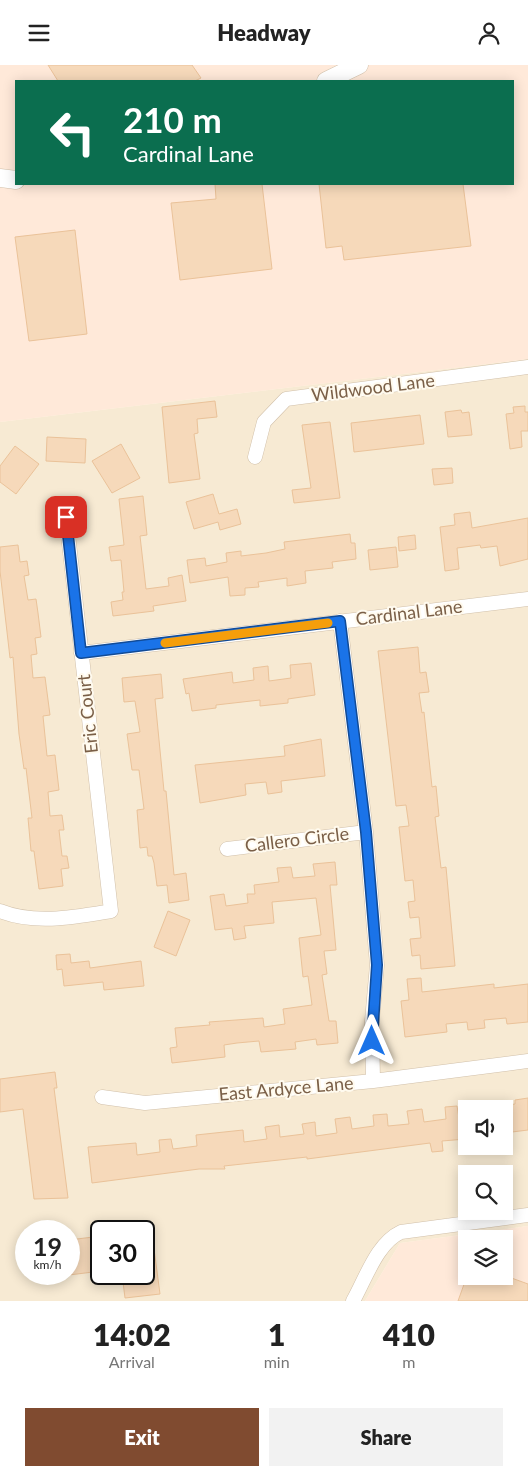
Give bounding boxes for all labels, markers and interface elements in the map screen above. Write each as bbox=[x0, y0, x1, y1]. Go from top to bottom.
icon: menu bbox=[25, 19, 53, 47]
text: Headway bbox=[217, 19, 311, 46]
icon: person bbox=[475, 19, 503, 47]
text: 210 m bbox=[123, 98, 222, 140]
icon: left bbox=[40, 100, 105, 165]
text: Cardinal Lane bbox=[123, 140, 254, 167]
street label: Wildwood Lane bbox=[310, 369, 436, 405]
pin bbox=[45, 496, 87, 538]
icon: arrive bbox=[52, 503, 80, 531]
street label: Cardinal Lane bbox=[354, 595, 463, 629]
street label: Eric Court bbox=[72, 673, 102, 755]
street label: Callero Circle bbox=[244, 822, 350, 856]
position arrow bbox=[345, 1014, 397, 1066]
street label: East Ardyce Lane bbox=[218, 1071, 354, 1105]
map controls bbox=[458, 1100, 513, 1285]
button: sound bbox=[458, 1100, 513, 1155]
button: search bbox=[458, 1165, 513, 1220]
speed limit sign: 30 bbox=[90, 1220, 155, 1285]
button: layers bbox=[458, 1230, 513, 1285]
text: 19 bbox=[33, 1231, 62, 1261]
text: km/h bbox=[33, 1257, 62, 1272]
text: 14:02 bbox=[93, 1316, 171, 1352]
text: 1 bbox=[268, 1316, 285, 1352]
text: 410 bbox=[383, 1316, 435, 1352]
text: Arrival bbox=[109, 1352, 155, 1371]
text: min bbox=[264, 1352, 290, 1371]
text: m bbox=[402, 1352, 415, 1371]
button: Exit bbox=[25, 1408, 259, 1466]
button: Share bbox=[269, 1408, 503, 1466]

